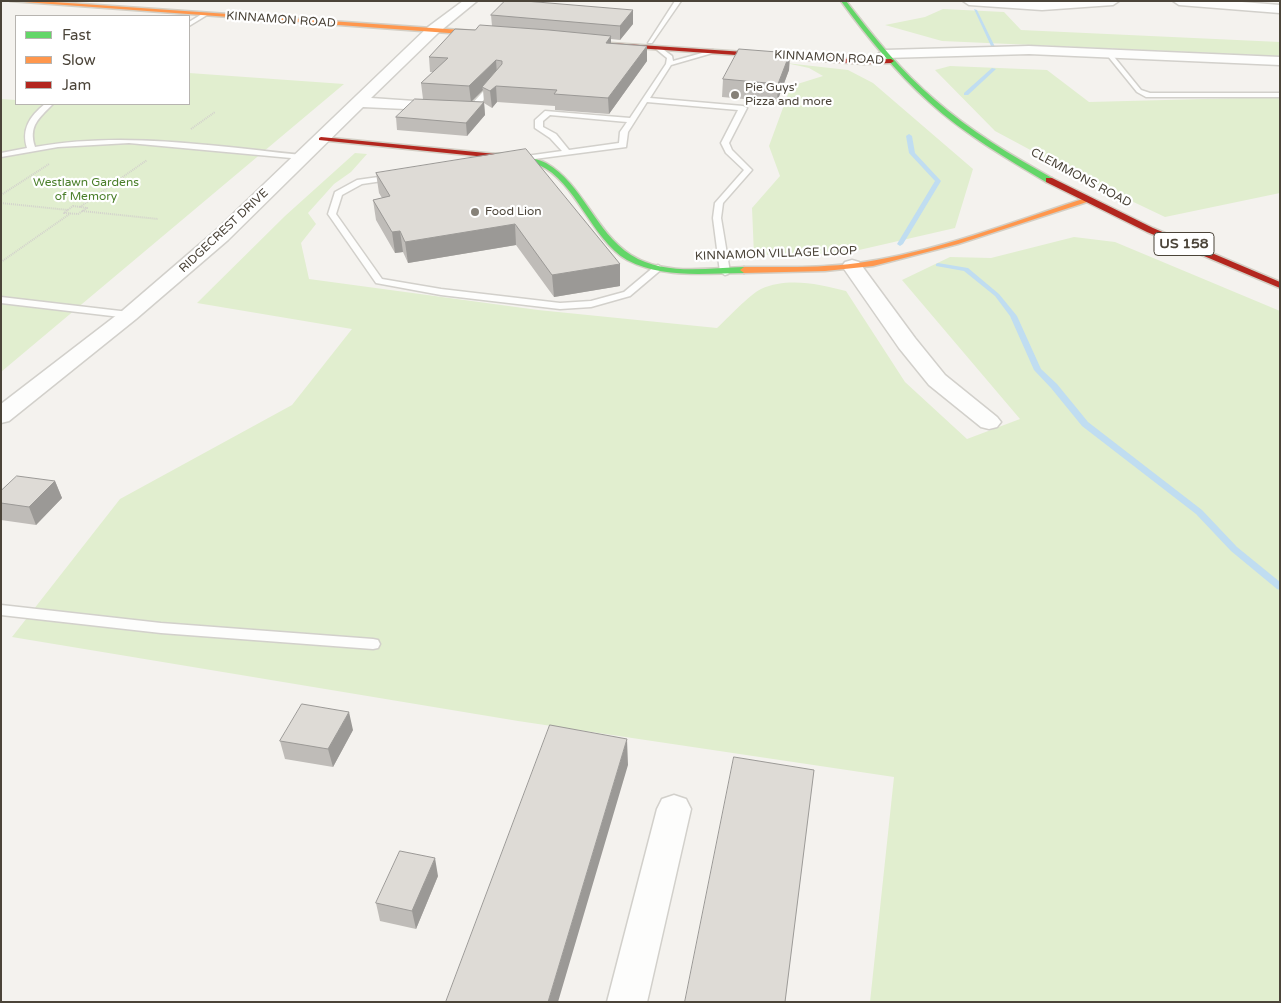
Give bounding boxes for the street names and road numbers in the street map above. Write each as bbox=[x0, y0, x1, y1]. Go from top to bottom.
street label: KINNAMON ROAD bbox=[226, 9, 336, 31]
street label: KINNAMON ROAD bbox=[774, 48, 884, 68]
street label: CLEMMONS ROAD bbox=[1028, 145, 1134, 211]
street label: RIDGECREST DRIVE bbox=[176, 186, 272, 276]
road number: US 158 bbox=[1154, 232, 1214, 255]
street label: KINNAMON VILLAGE LOOP bbox=[695, 244, 857, 264]

